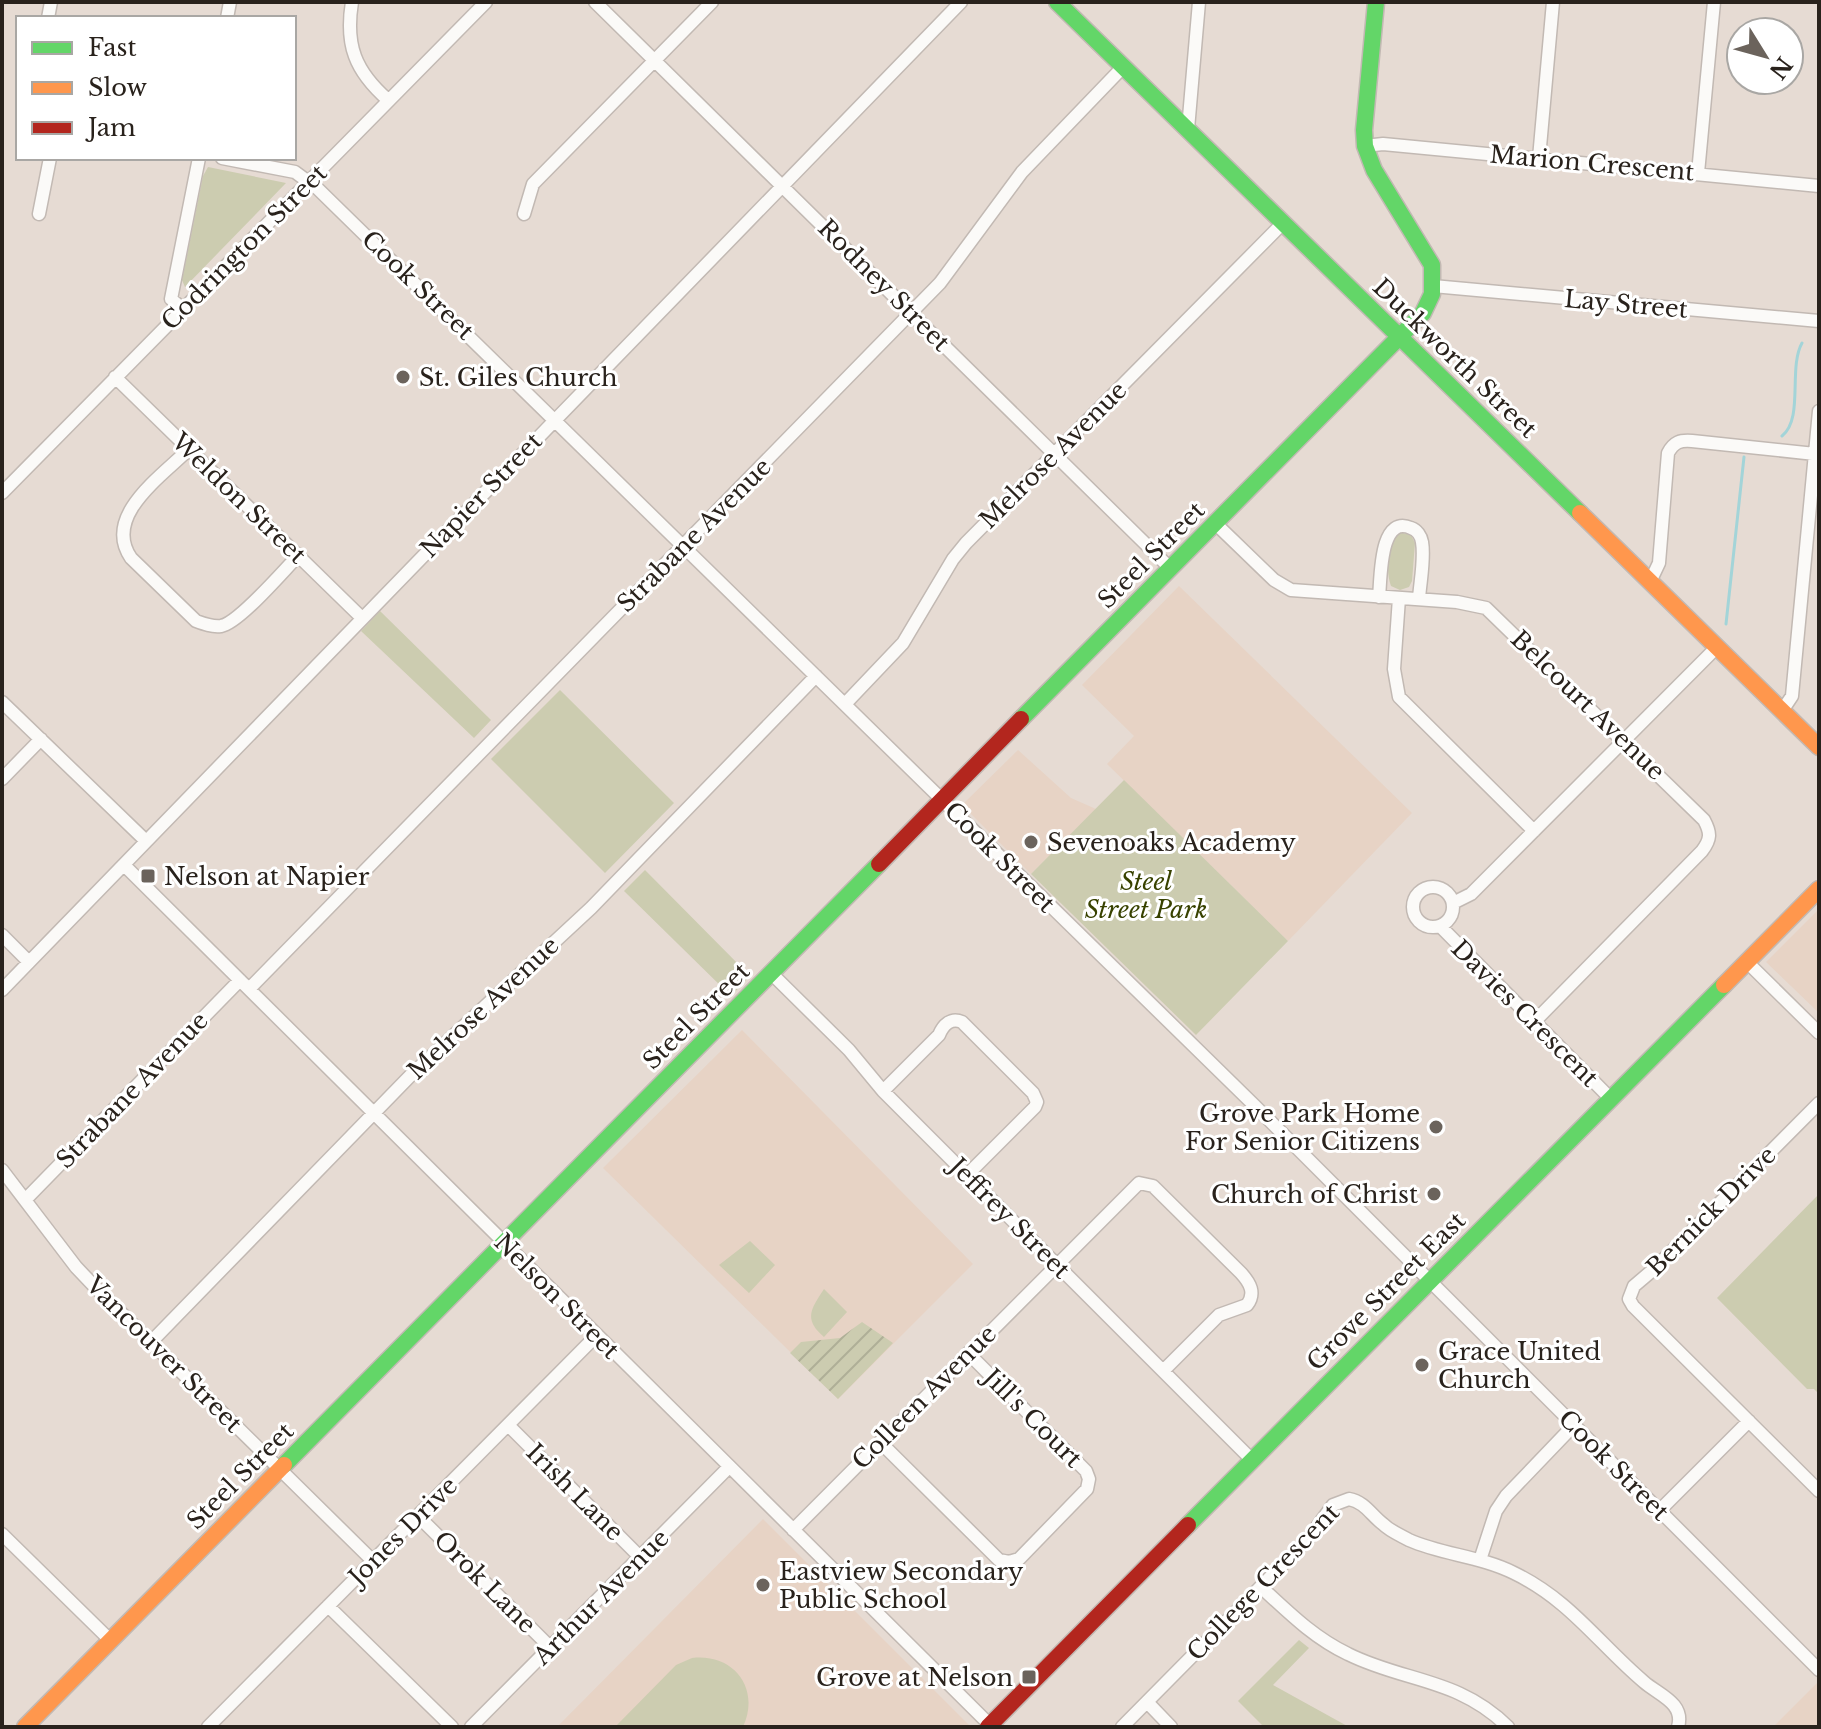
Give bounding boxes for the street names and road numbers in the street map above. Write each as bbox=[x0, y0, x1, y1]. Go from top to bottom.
street label: Marion Crescent bbox=[1488, 140, 1696, 186]
street label: Codrington Street bbox=[155, 158, 333, 336]
street label: Rodney Street bbox=[812, 213, 956, 357]
street label: Cook Street bbox=[356, 224, 480, 346]
street label: Duckworth Street bbox=[1367, 272, 1543, 444]
street label: Lay Street bbox=[1563, 284, 1689, 324]
street label: Melrose Avenue bbox=[973, 375, 1133, 535]
street label: Weldon Street bbox=[165, 426, 312, 569]
street label: Napier Street bbox=[414, 427, 548, 563]
street label: Strabane Avenue bbox=[611, 452, 777, 618]
street label: Steel Street bbox=[1092, 496, 1210, 614]
street label: Belcourt Avenue bbox=[1505, 624, 1671, 786]
street label: Cook Street bbox=[939, 796, 1061, 918]
street label: Melrose Avenue bbox=[401, 931, 565, 1085]
street label: Davies Crescent bbox=[1446, 934, 1604, 1092]
street label: Steel Street bbox=[637, 957, 755, 1075]
street label: Strabane Avenue bbox=[50, 1006, 214, 1174]
street label: Bernick Drive bbox=[1640, 1140, 1782, 1282]
street label: Jeffrey Street bbox=[942, 1150, 1076, 1284]
street label: Grove Street East bbox=[1301, 1206, 1471, 1376]
street label: Nelson Street bbox=[489, 1228, 625, 1364]
street label: Vancouver Street bbox=[79, 1269, 248, 1438]
street label: Colleen Avenue bbox=[846, 1319, 1002, 1475]
street label: Jill's Court bbox=[976, 1361, 1088, 1473]
street label: Cook Street bbox=[1553, 1404, 1675, 1526]
street label: Steel Street bbox=[181, 1417, 299, 1535]
street label: Irish Lane bbox=[521, 1438, 629, 1546]
street label: Jones Drive bbox=[341, 1471, 463, 1593]
street label: College Crescent bbox=[1181, 1498, 1345, 1666]
street label: Arthur Avenue bbox=[526, 1523, 675, 1672]
street label: Orok Lane bbox=[428, 1525, 542, 1639]

